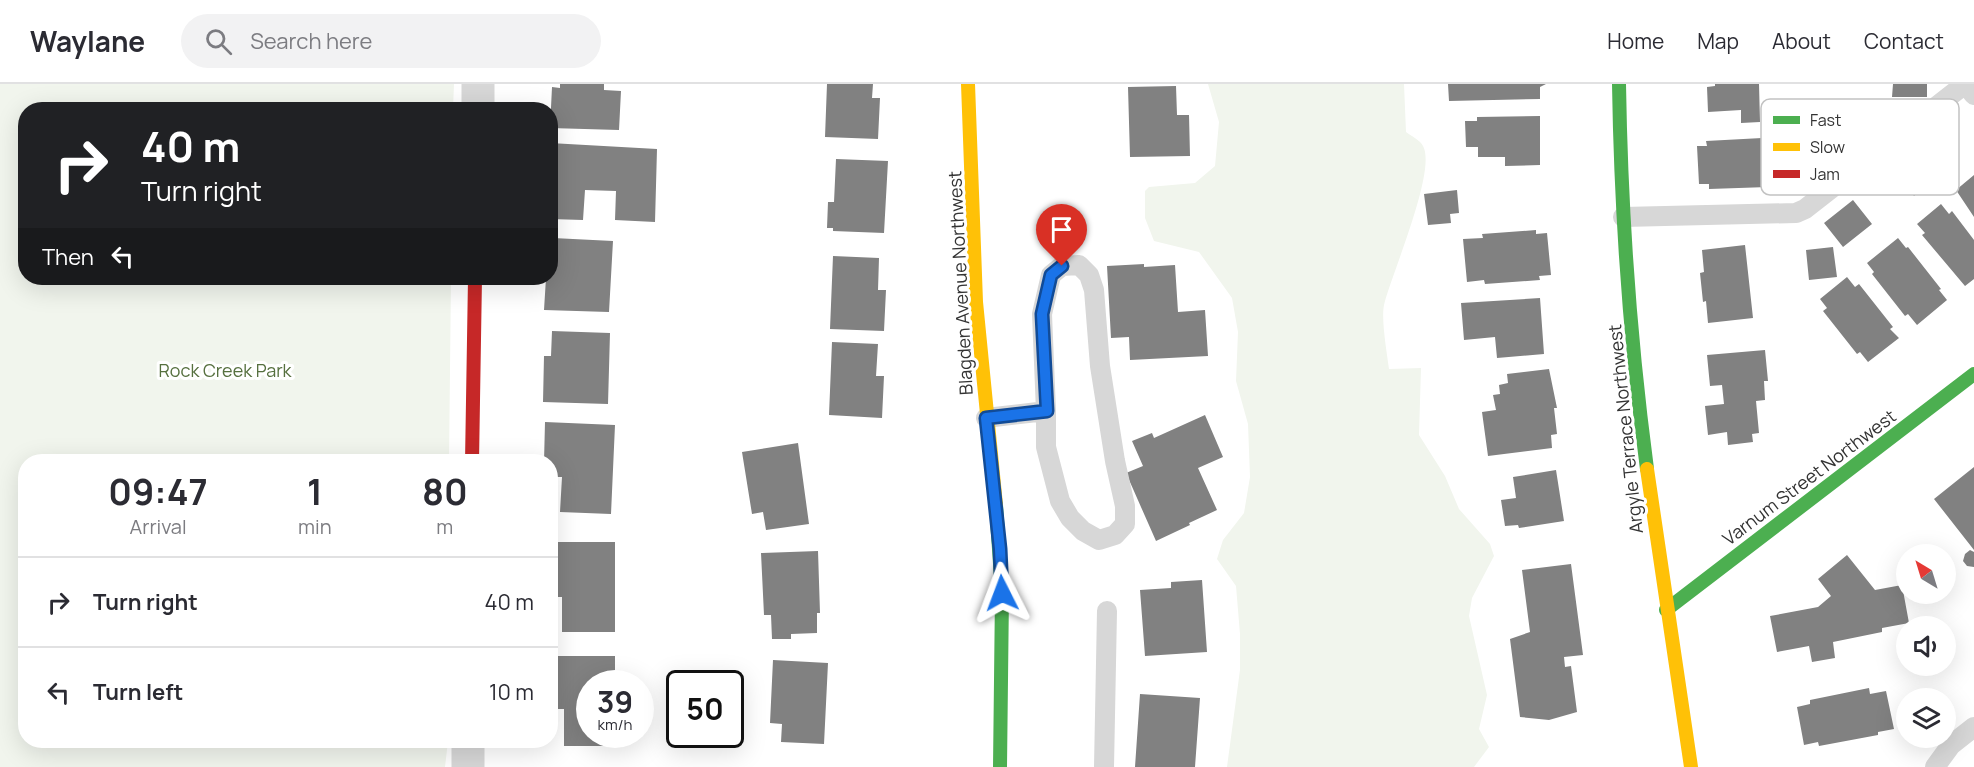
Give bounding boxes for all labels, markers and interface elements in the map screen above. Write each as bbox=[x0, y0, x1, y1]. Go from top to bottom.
search box bbox=[181, 14, 601, 68]
text: Waylane bbox=[30, 22, 145, 60]
icon: search bbox=[202, 25, 235, 58]
text: Search here bbox=[250, 26, 372, 56]
text: Home bbox=[1607, 27, 1664, 55]
text: Map bbox=[1697, 27, 1739, 55]
text: About bbox=[1772, 27, 1831, 55]
text: Contact bbox=[1864, 27, 1944, 55]
legend bbox=[1761, 99, 1959, 195]
text: Fast bbox=[1810, 109, 1841, 131]
text: 40 m bbox=[141, 117, 240, 175]
icon: right bbox=[42, 126, 120, 204]
text: Slow bbox=[1810, 136, 1845, 158]
text: Jam bbox=[1810, 163, 1840, 185]
street label: Blagden Avenue Northwest bbox=[942, 170, 978, 396]
text: Turn right bbox=[141, 172, 262, 209]
pin bbox=[1036, 204, 1087, 266]
icon: arrive bbox=[1045, 213, 1078, 246]
icon: left bbox=[106, 240, 139, 273]
text: Then bbox=[42, 242, 94, 272]
street label: Argyle Terrace Northwest bbox=[1602, 323, 1648, 535]
park label: Rock Creek Park bbox=[158, 358, 293, 382]
street label: Varnum Street Northwest bbox=[1717, 404, 1901, 550]
text: 09:47 bbox=[108, 467, 208, 516]
text: 1 bbox=[307, 467, 323, 516]
text: 80 bbox=[422, 467, 468, 516]
text: Arrival bbox=[130, 513, 187, 540]
text: min bbox=[298, 513, 332, 540]
text: m bbox=[436, 513, 453, 540]
north arrow bbox=[1896, 544, 1956, 604]
map controls bbox=[1896, 544, 1956, 748]
position arrow bbox=[970, 561, 1034, 625]
icon: right bbox=[42, 586, 75, 619]
text: Turn right bbox=[93, 587, 198, 617]
text: 40 m bbox=[485, 587, 534, 617]
button: sound bbox=[1896, 616, 1956, 676]
speed limit sign: 50 bbox=[666, 670, 744, 748]
icon: left bbox=[42, 676, 75, 709]
text: Turn left bbox=[93, 677, 183, 707]
text: 10 m bbox=[489, 677, 534, 707]
text: 39 bbox=[597, 681, 633, 722]
button: layers bbox=[1896, 688, 1956, 748]
text: km/h bbox=[598, 714, 632, 735]

